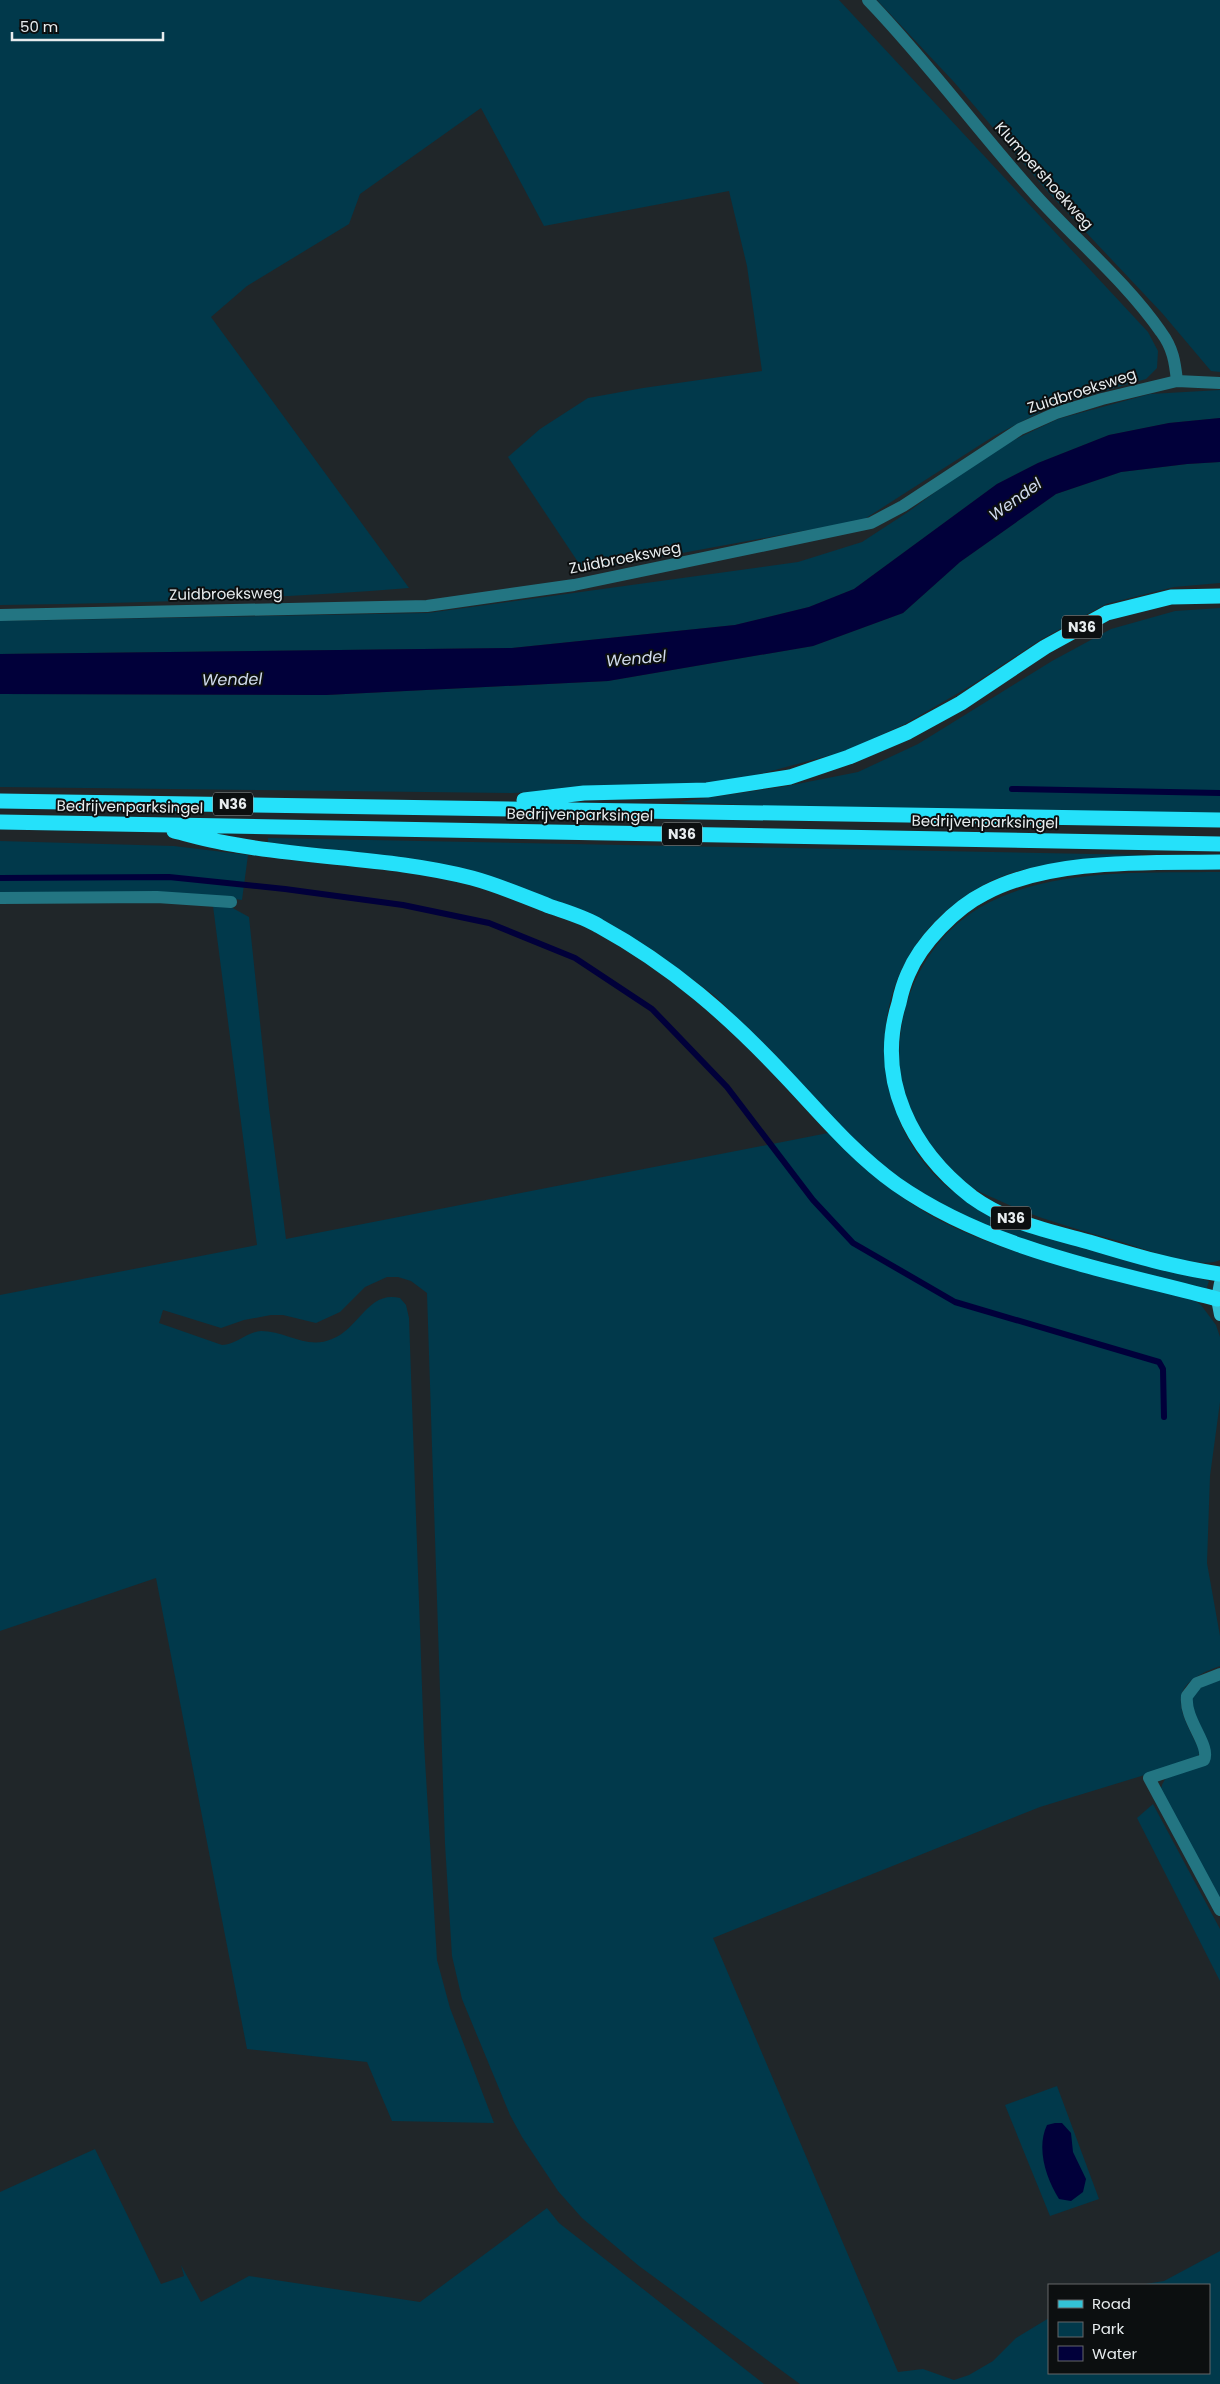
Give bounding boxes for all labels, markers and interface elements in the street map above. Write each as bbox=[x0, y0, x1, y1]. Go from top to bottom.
scale bar bbox=[12, 10, 164, 42]
text: 50 m bbox=[20, 16, 58, 37]
street label: Klumpershoekweg bbox=[990, 117, 1099, 234]
street label: Zuidbroeksweg bbox=[1025, 363, 1139, 418]
water label: Wendel bbox=[984, 472, 1047, 526]
street label: Zuidbroeksweg bbox=[567, 536, 683, 579]
street label: Zuidbroeksweg bbox=[169, 582, 283, 605]
road number: N36 bbox=[1062, 616, 1102, 638]
water label: Wendel bbox=[605, 644, 667, 673]
water label: Wendel bbox=[202, 667, 262, 692]
road number: N36 bbox=[213, 792, 253, 816]
street label: Bedrijvenparksingel bbox=[56, 795, 204, 818]
street label: Bedrijvenparksingel bbox=[506, 803, 654, 826]
street label: Bedrijvenparksingel bbox=[911, 810, 1059, 833]
road number: N36 bbox=[662, 822, 702, 846]
road number: N36 bbox=[991, 1206, 1031, 1230]
legend bbox=[1048, 2284, 1210, 2374]
text: Road bbox=[1092, 2293, 1131, 2314]
text: Park bbox=[1092, 2318, 1124, 2339]
text: Water bbox=[1092, 2343, 1138, 2364]

